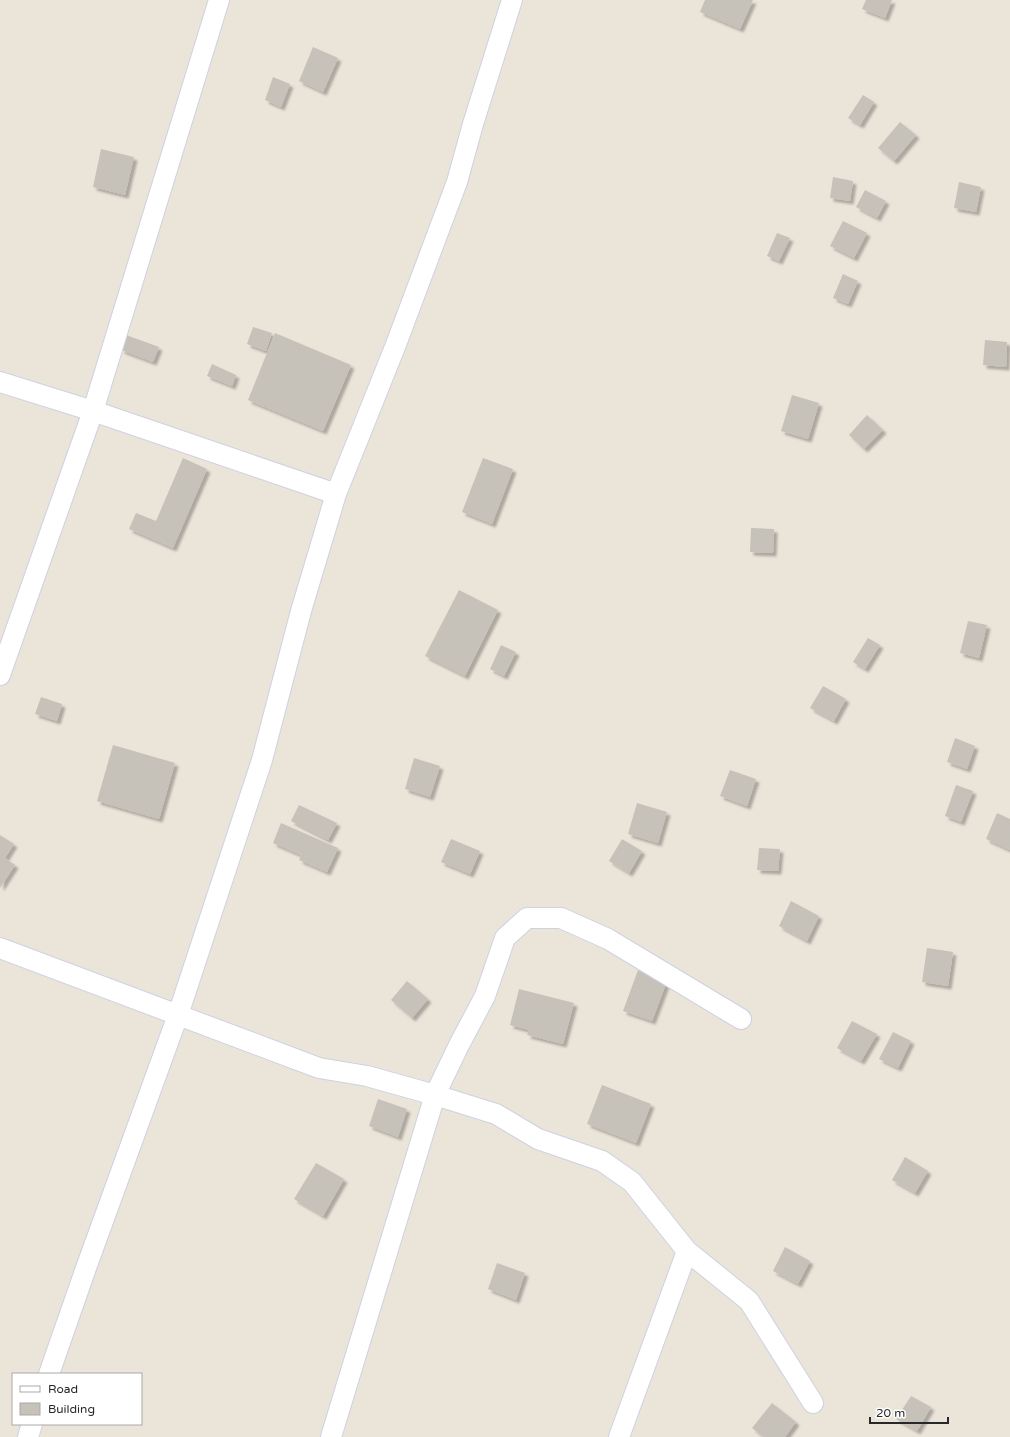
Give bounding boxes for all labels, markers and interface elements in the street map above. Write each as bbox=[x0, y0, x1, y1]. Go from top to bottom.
legend bbox=[12, 1373, 142, 1425]
text: Road bbox=[48, 1382, 78, 1396]
scale bar bbox=[870, 1399, 948, 1425]
text: Building bbox=[48, 1402, 95, 1416]
text: 20 m bbox=[876, 1406, 905, 1420]

